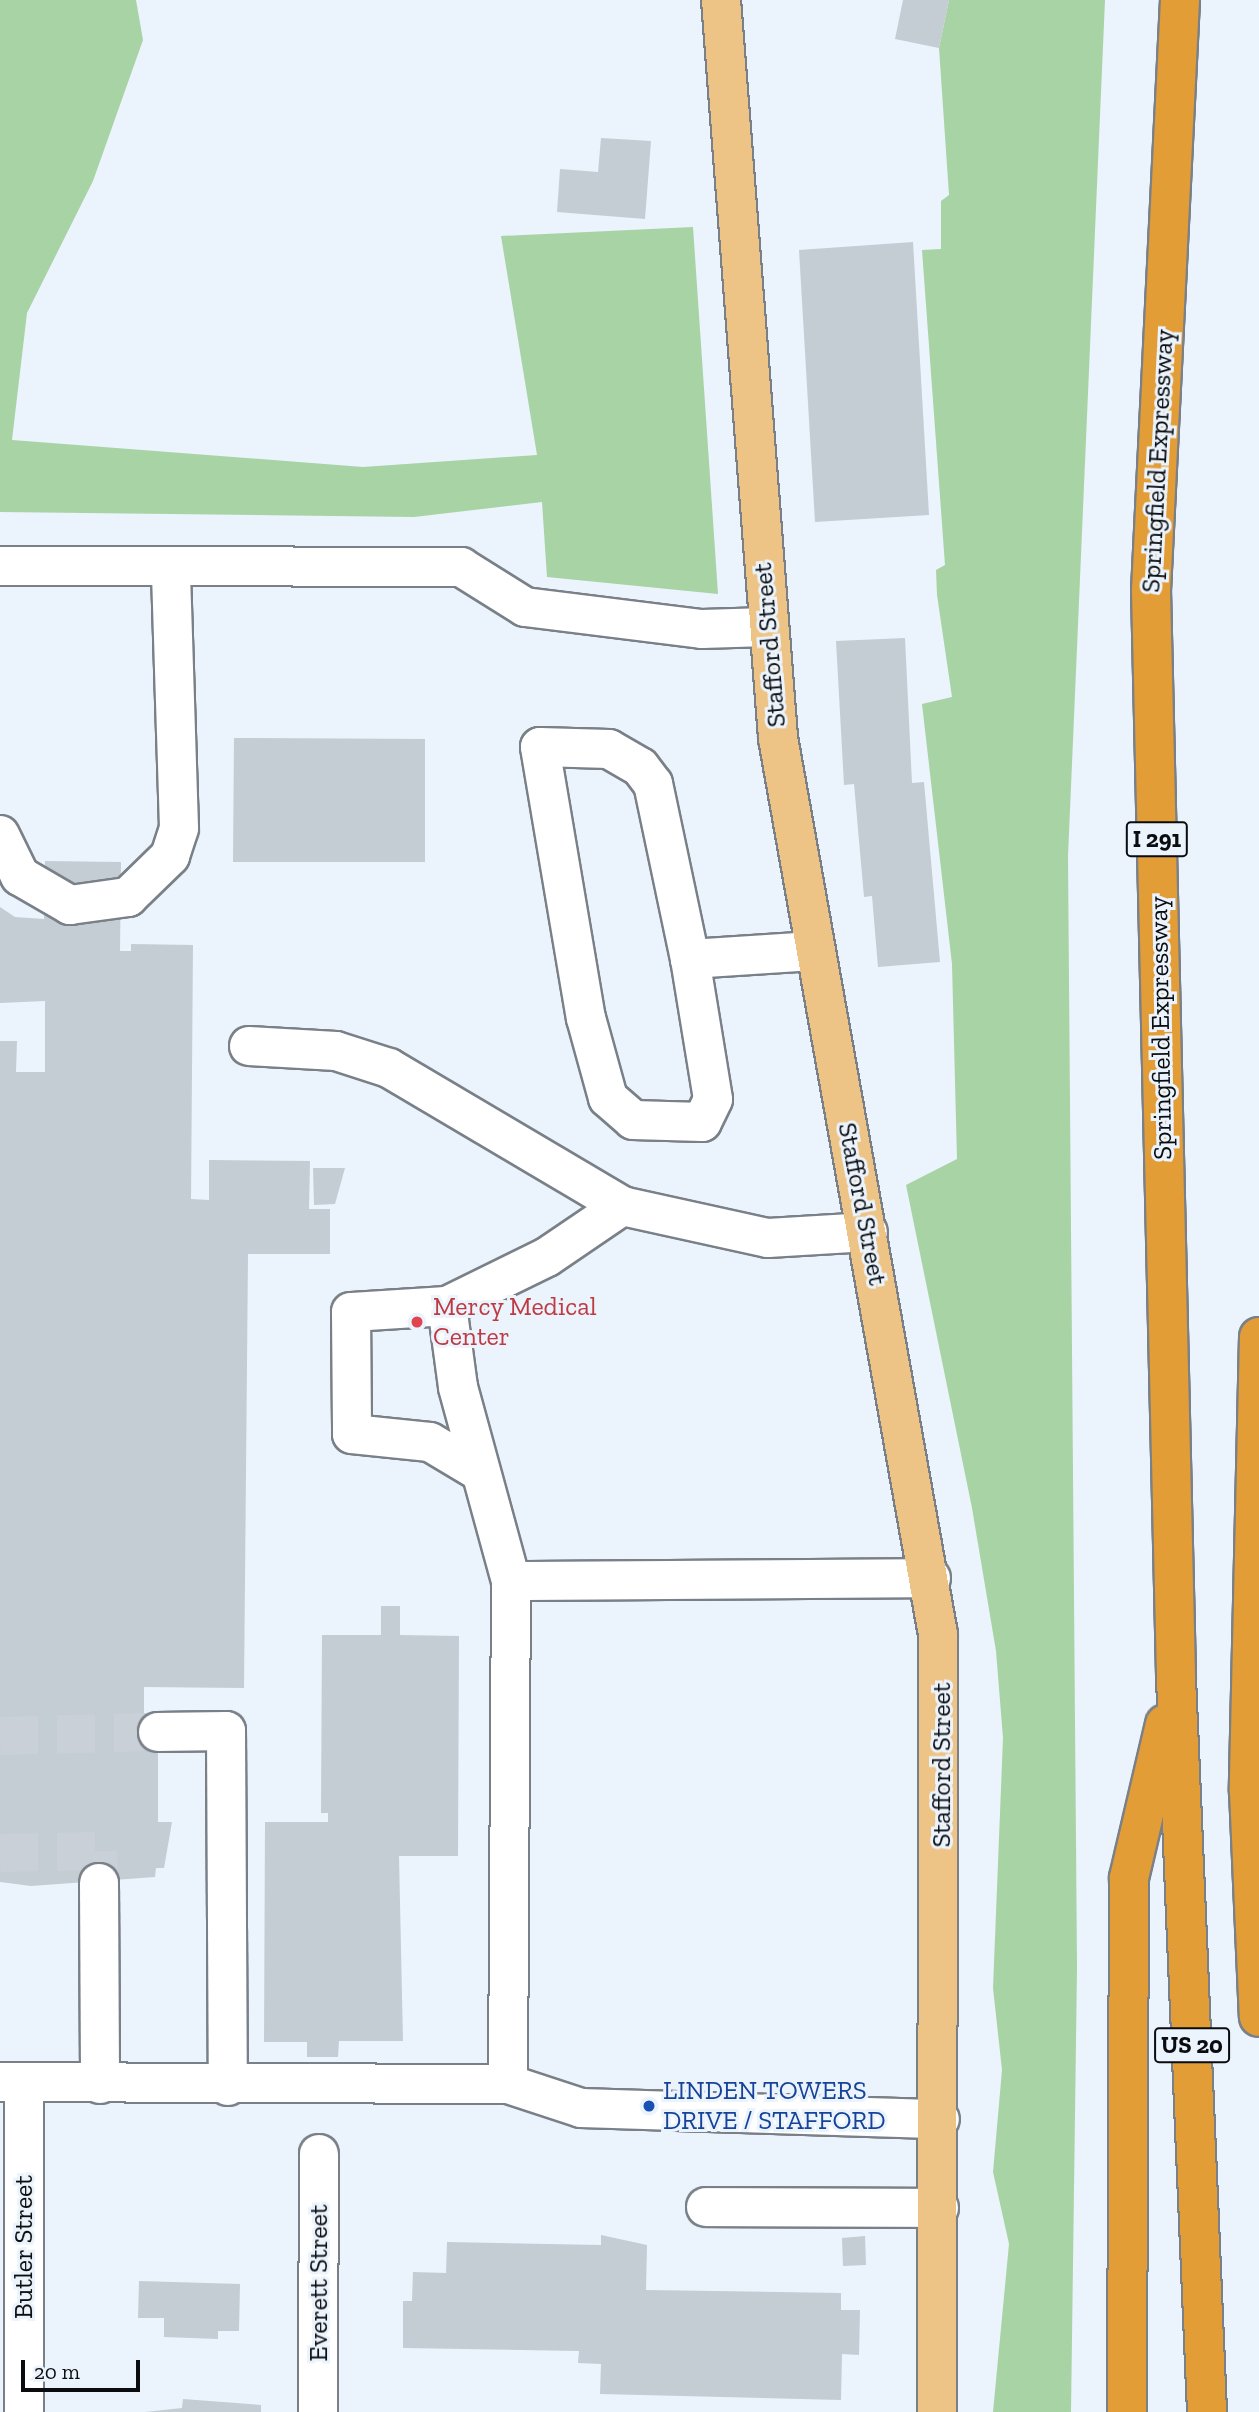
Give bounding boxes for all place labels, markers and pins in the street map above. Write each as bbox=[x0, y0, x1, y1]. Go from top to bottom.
place label: Mercy Medical Center bbox=[433, 1291, 597, 1352]
marker: Mercy Medical Center bbox=[407, 1312, 427, 1332]
place label: LINDEN TOWERS DRIVE / STAFFORD bbox=[663, 2075, 886, 2136]
marker: LINDEN TOWERS DRIVE / STAFFORD bbox=[641, 2098, 657, 2114]

